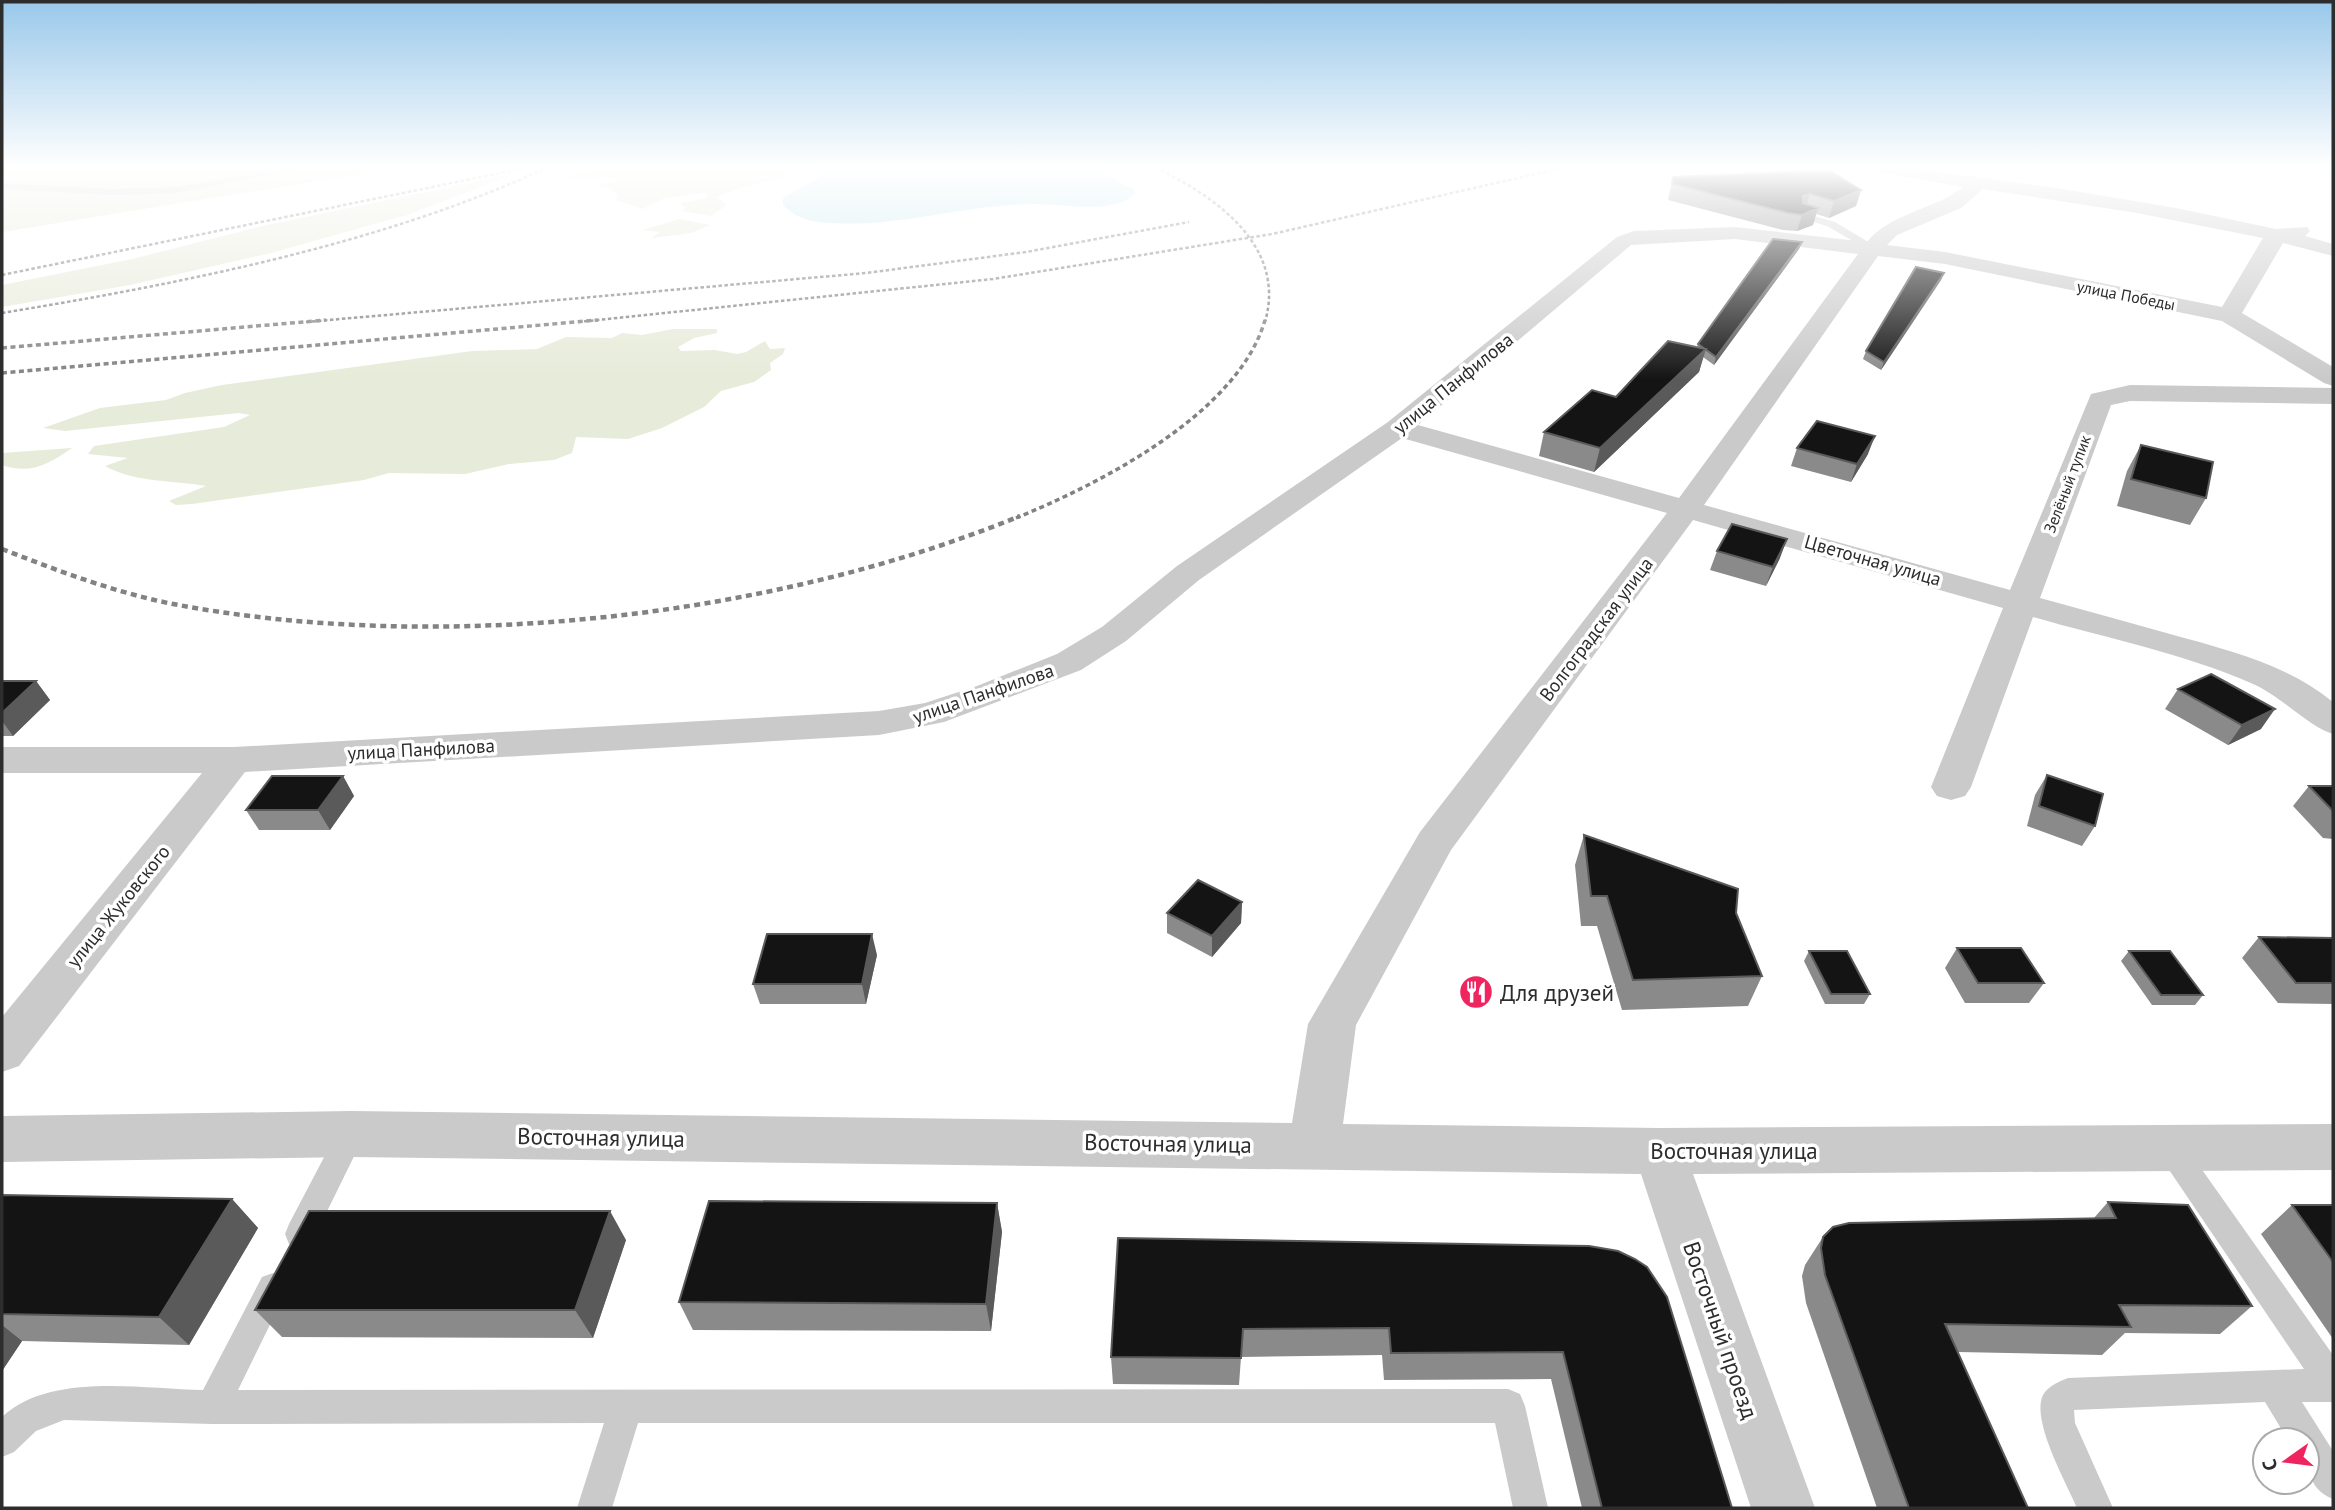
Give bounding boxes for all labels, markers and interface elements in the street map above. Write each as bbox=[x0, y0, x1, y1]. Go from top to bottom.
street label: улица Победы bbox=[2075, 276, 2177, 314]
street label: улица Панфилова bbox=[1388, 327, 1518, 439]
street label: Зелёный тупик bbox=[2039, 432, 2095, 536]
street label: Цветочная улица bbox=[1802, 529, 1944, 591]
street label: Волгоградская улица bbox=[1534, 552, 1658, 706]
street label: улица Панфилова bbox=[909, 658, 1057, 728]
street label: улица Панфилова bbox=[347, 733, 495, 765]
street label: улица Жуковского bbox=[61, 840, 175, 972]
restaurant icon: Для друзей bbox=[1457, 973, 1495, 1011]
place label: Для друзей bbox=[1500, 978, 1614, 1007]
street label: Восточная улица bbox=[517, 1121, 685, 1153]
street label: Восточная улица bbox=[1084, 1127, 1252, 1159]
street label: Восточная улица bbox=[1650, 1136, 1818, 1165]
street label: Восточный проезд bbox=[1677, 1237, 1765, 1423]
north arrow bbox=[2251, 1426, 2321, 1496]
text: С bbox=[2256, 1457, 2282, 1473]

